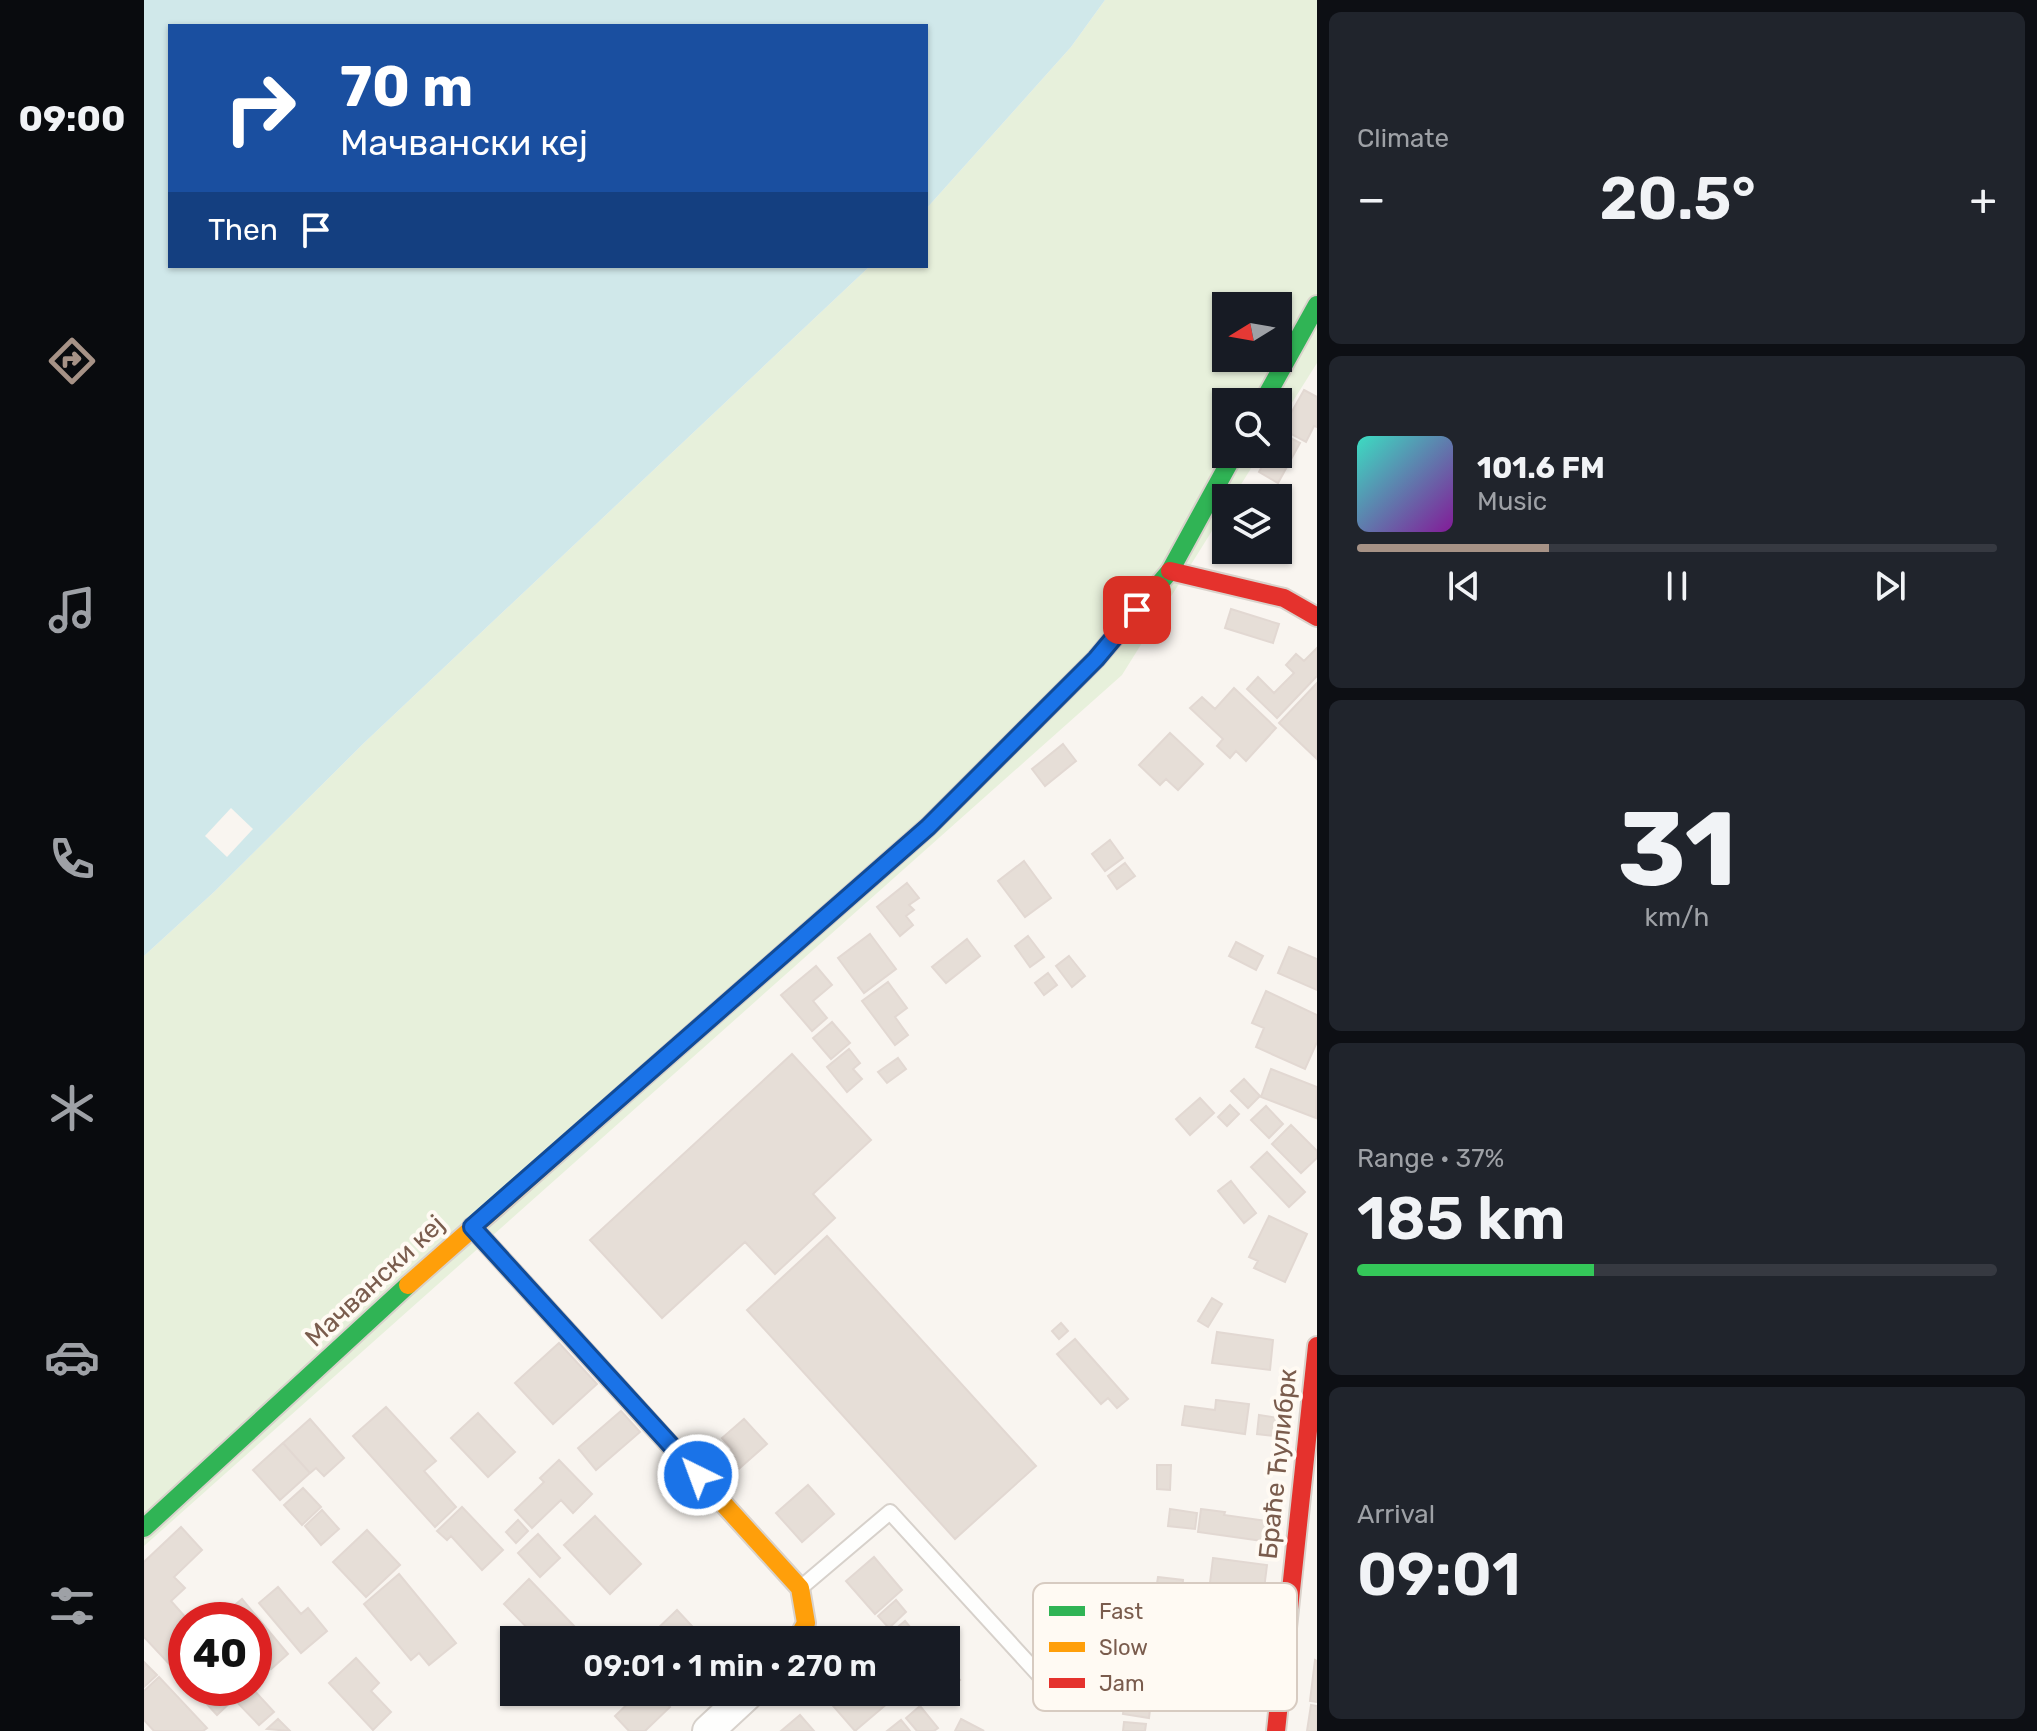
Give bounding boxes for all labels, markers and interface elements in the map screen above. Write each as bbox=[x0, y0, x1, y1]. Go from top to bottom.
text: 70 m bbox=[340, 54, 473, 120]
icon: right bbox=[208, 56, 312, 160]
text: 09:00 bbox=[18, 97, 126, 140]
text: Мачвански кеј bbox=[340, 121, 588, 164]
text: Climate bbox=[1357, 123, 1449, 154]
text: 20.5° bbox=[1599, 163, 1756, 234]
text: − bbox=[1357, 173, 1386, 225]
text: + bbox=[1970, 173, 1997, 225]
icon: arrive bbox=[294, 208, 338, 252]
text: Then bbox=[208, 212, 278, 248]
north arrow bbox=[1212, 292, 1292, 372]
map controls bbox=[1212, 292, 1292, 564]
icon: directions bbox=[44, 333, 100, 389]
button: search bbox=[1212, 388, 1292, 468]
text: 101.6 FM bbox=[1477, 450, 1605, 486]
button: layers bbox=[1212, 484, 1292, 564]
text: Music bbox=[1477, 486, 1547, 517]
icon: previous bbox=[1442, 564, 1486, 608]
icon: pause bbox=[1655, 564, 1699, 608]
icon: next bbox=[1868, 564, 1912, 608]
pin bbox=[1103, 576, 1171, 644]
icon: music bbox=[44, 582, 100, 638]
icon: arrive bbox=[1115, 588, 1159, 632]
text: 31 bbox=[1618, 788, 1736, 911]
icon: phone bbox=[44, 831, 100, 887]
text: km/h bbox=[1645, 902, 1709, 933]
icon: climate bbox=[44, 1080, 100, 1136]
text: Range · 37% bbox=[1357, 1143, 1504, 1174]
text: 185 km bbox=[1357, 1183, 1565, 1254]
street label: Мачвански кеј bbox=[299, 1209, 451, 1353]
icon: car bbox=[44, 1329, 100, 1385]
street label: Браће Ћулибрк bbox=[1253, 1367, 1303, 1561]
position arrow bbox=[656, 1433, 740, 1517]
text: Arrival bbox=[1357, 1499, 1435, 1530]
text: 09:01 bbox=[1357, 1539, 1521, 1610]
icon: filters bbox=[44, 1578, 100, 1634]
legend bbox=[1033, 1583, 1297, 1711]
text: Fast bbox=[1099, 1598, 1144, 1625]
speed limit sign: 40 bbox=[168, 1602, 272, 1706]
text: Slow bbox=[1099, 1634, 1148, 1661]
text: 09:01 · 1 min · 270 m bbox=[583, 1648, 877, 1684]
text: Jam bbox=[1099, 1670, 1145, 1697]

